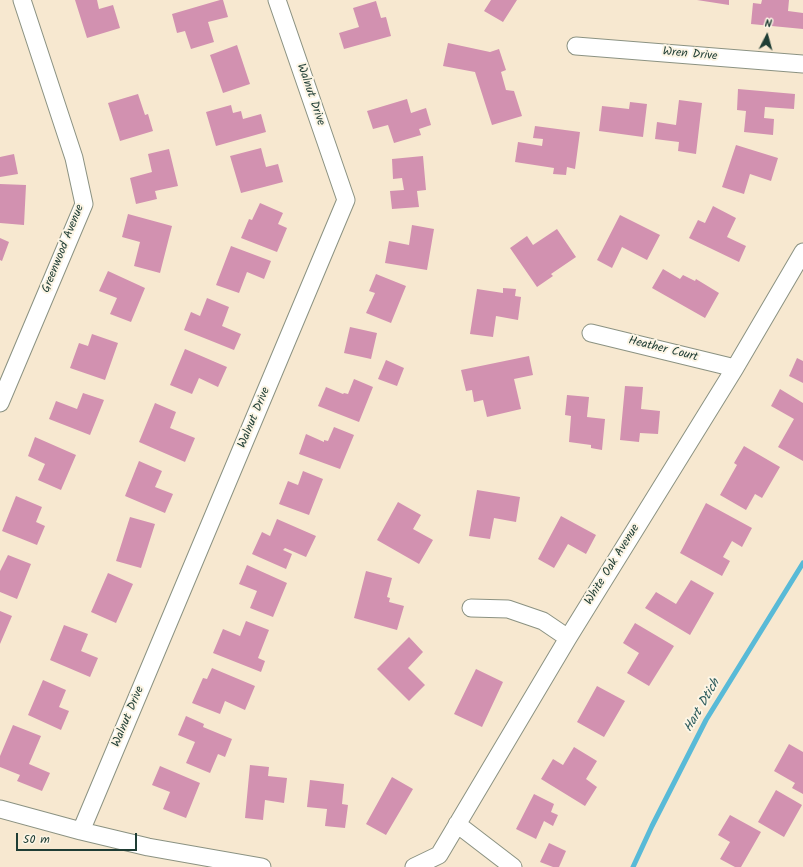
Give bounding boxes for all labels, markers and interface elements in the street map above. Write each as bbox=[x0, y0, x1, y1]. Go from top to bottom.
text: N bbox=[764, 15, 773, 33]
north arrow bbox=[747, 16, 787, 56]
street label: Wren Drive bbox=[662, 45, 718, 65]
street label: Walnut Drive bbox=[293, 62, 327, 128]
street label: Greenwood Avenue bbox=[40, 203, 88, 295]
street label: Heather Court bbox=[627, 334, 699, 366]
street label: Walnut Drive bbox=[236, 385, 274, 451]
street label: White Oak Avenue bbox=[582, 522, 644, 608]
water label: Hart Dtich bbox=[682, 677, 724, 735]
street label: Walnut Drive bbox=[110, 684, 148, 750]
scale bar bbox=[18, 825, 139, 851]
text: 50 m bbox=[23, 830, 50, 849]

